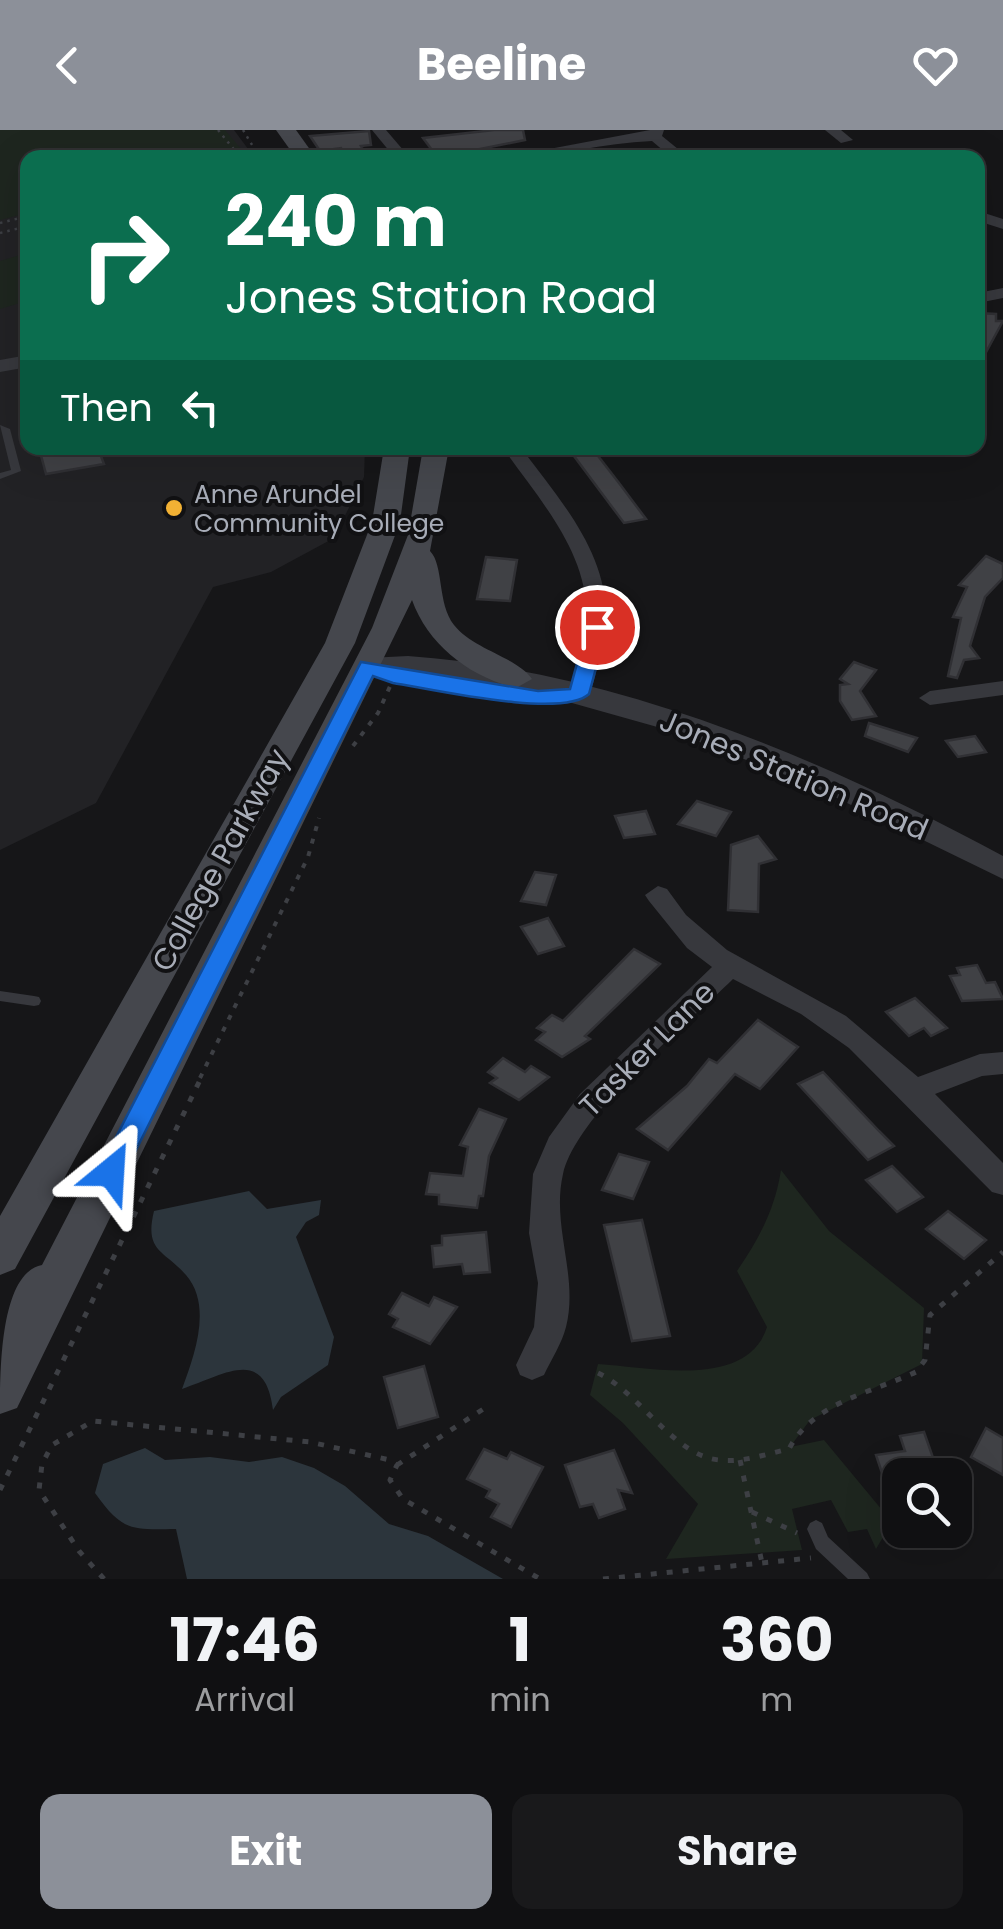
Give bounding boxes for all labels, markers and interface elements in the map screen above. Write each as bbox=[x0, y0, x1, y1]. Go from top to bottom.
text: Beeline bbox=[417, 33, 586, 96]
icon: back bbox=[40, 38, 95, 93]
icon: heart bbox=[908, 38, 963, 93]
text: 240 m bbox=[225, 172, 447, 271]
icon: right bbox=[60, 190, 190, 320]
text: Jones Station Road bbox=[225, 266, 657, 329]
icon: left bbox=[173, 380, 228, 435]
text: Then bbox=[60, 381, 153, 434]
place label: Anne Arundel Community College bbox=[194, 477, 444, 541]
marker: Anne Arundel Community College bbox=[163, 497, 185, 519]
pin bbox=[555, 585, 640, 670]
icon: arrive bbox=[570, 600, 625, 655]
street label: Jones Station Road bbox=[653, 699, 935, 851]
street label: College Parkway bbox=[141, 741, 299, 979]
street label: Tasker Lane bbox=[569, 971, 725, 1127]
position arrow bbox=[59, 1120, 163, 1224]
map controls bbox=[882, 1458, 972, 1548]
button: search bbox=[882, 1458, 972, 1548]
text: 17:46 bbox=[169, 1598, 320, 1682]
text: 1 bbox=[509, 1598, 531, 1682]
text: 360 bbox=[720, 1598, 834, 1682]
text: Arrival bbox=[194, 1677, 295, 1722]
text: min bbox=[489, 1677, 551, 1722]
text: m bbox=[760, 1677, 793, 1722]
button: Exit bbox=[40, 1794, 492, 1909]
button: Share bbox=[512, 1794, 963, 1909]

